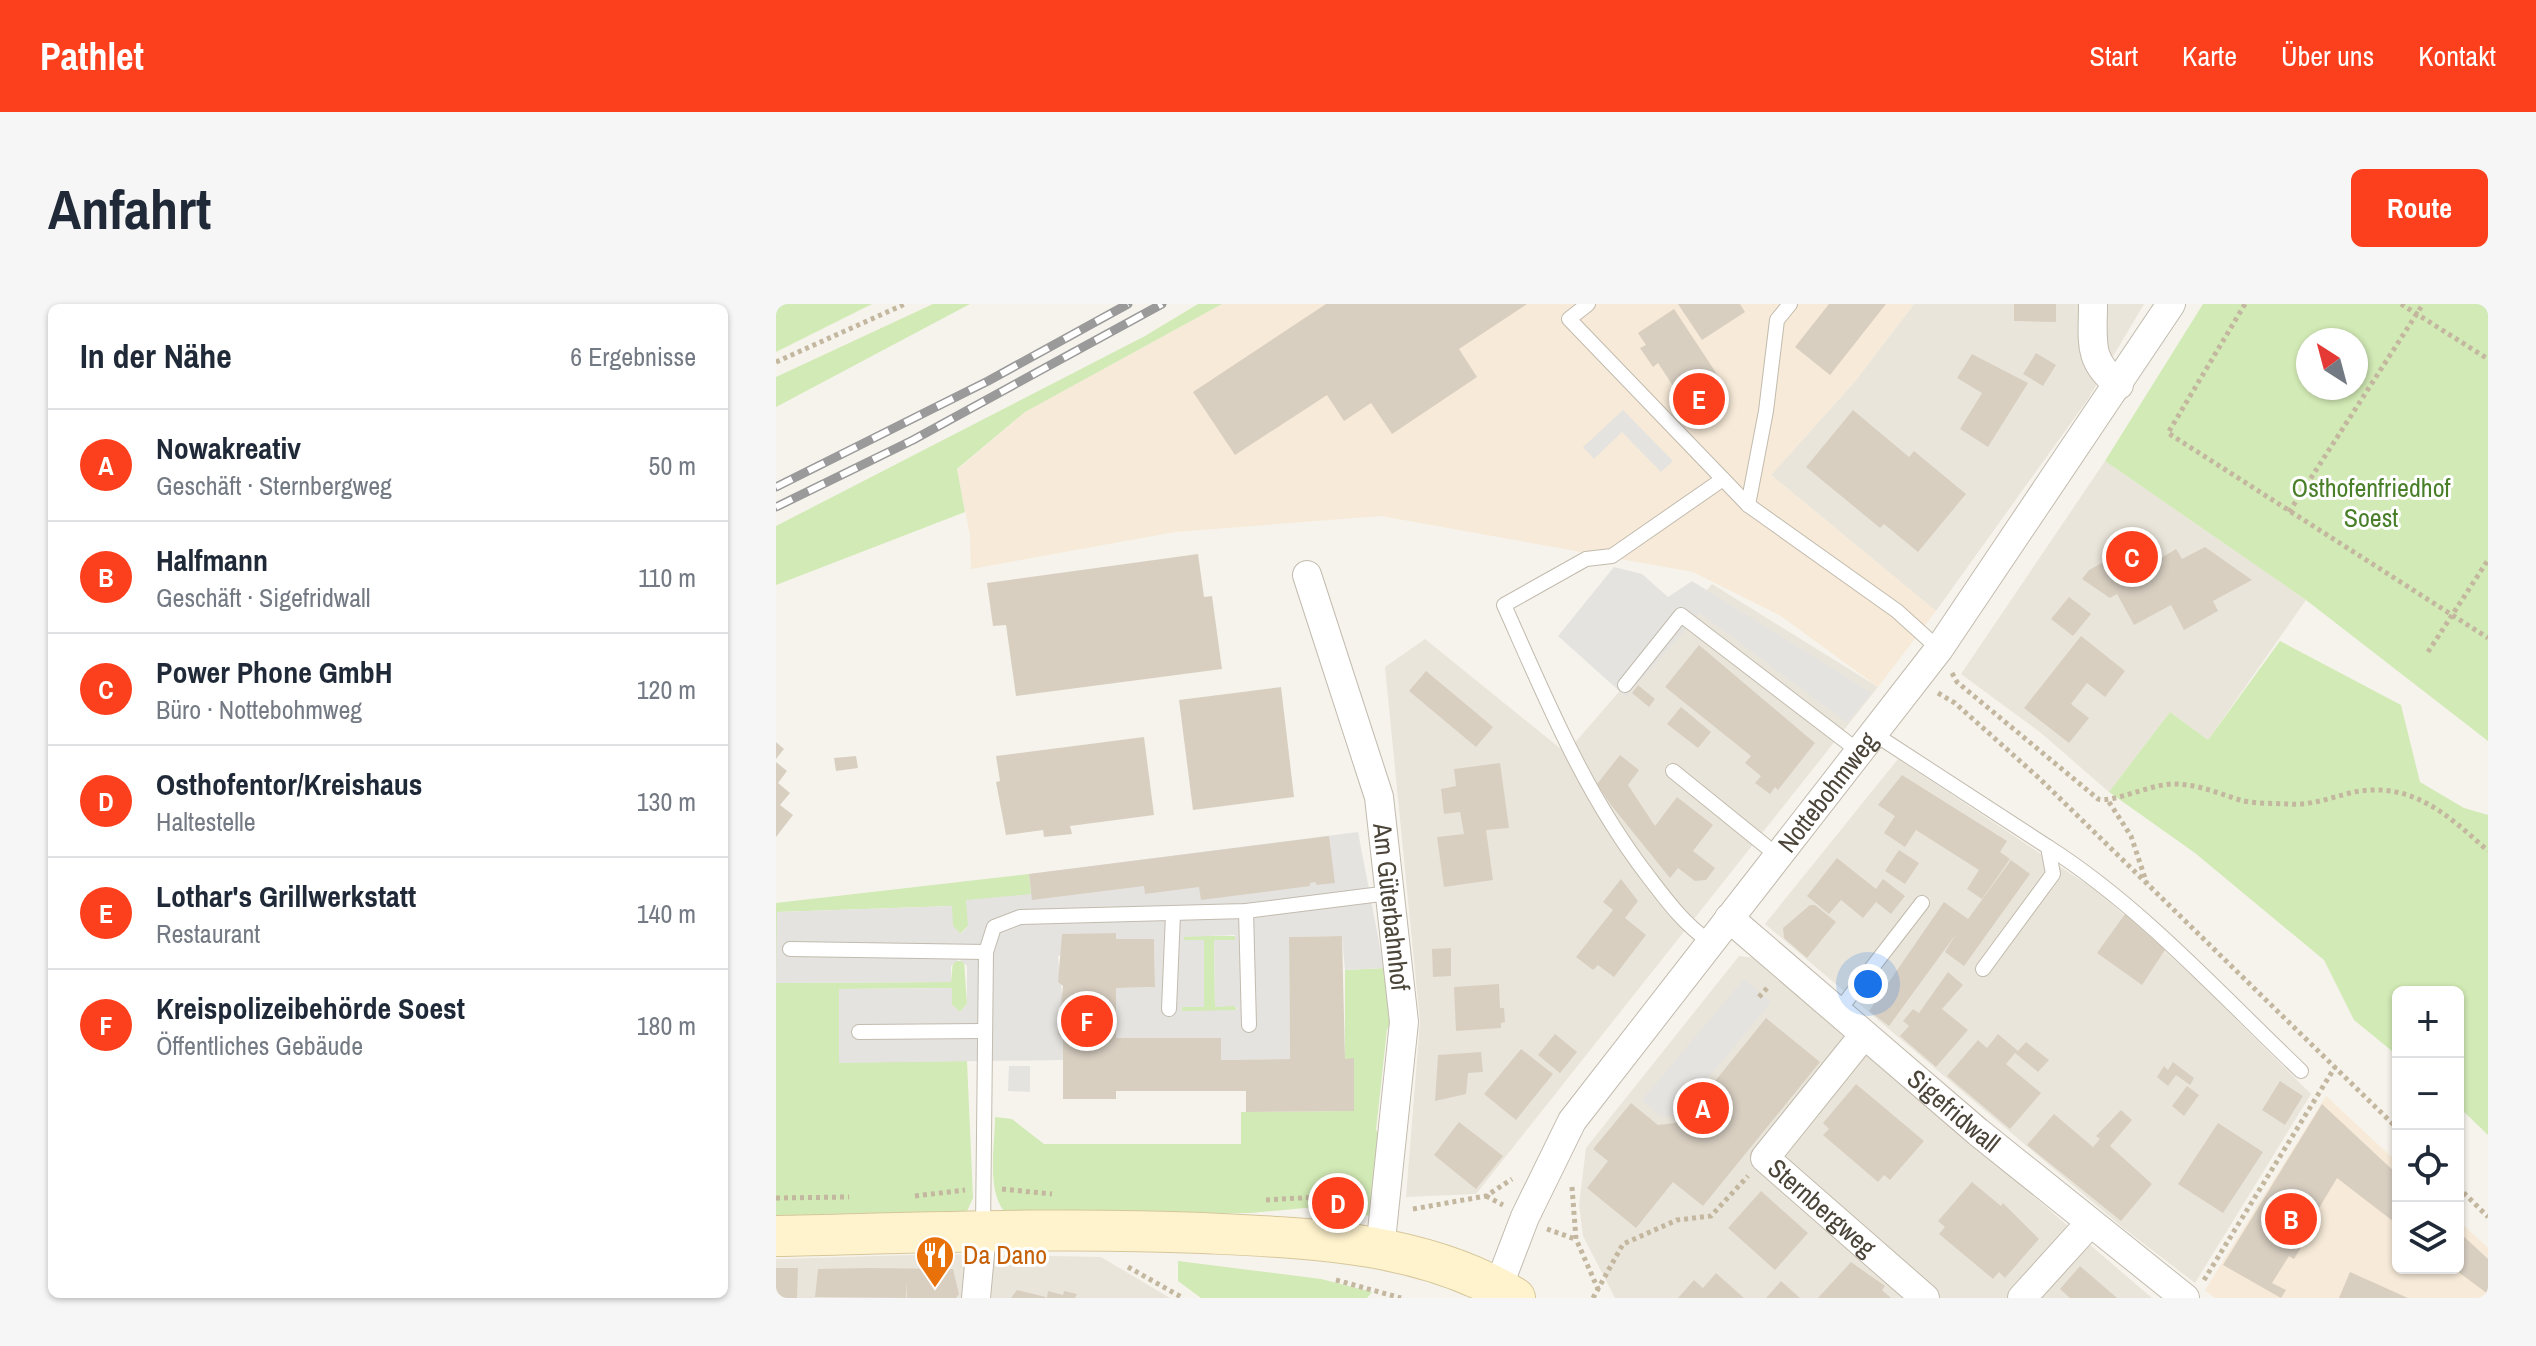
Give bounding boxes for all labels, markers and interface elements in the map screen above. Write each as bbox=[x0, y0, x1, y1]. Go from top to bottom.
text: Pathlet bbox=[40, 31, 144, 82]
text: Start bbox=[2090, 37, 2138, 75]
text: Karte bbox=[2182, 37, 2237, 75]
text: Über uns bbox=[2281, 37, 2374, 75]
text: Kontakt bbox=[2418, 37, 2496, 75]
button: Route bbox=[2351, 169, 2488, 247]
text: Anfahrt bbox=[48, 171, 211, 246]
north arrow bbox=[2296, 328, 2368, 400]
text: In der Nähe bbox=[80, 333, 232, 379]
text: 6 Ergebnisse bbox=[570, 339, 696, 374]
pin: E bbox=[1673, 369, 1725, 429]
text: Nowakreativ bbox=[156, 428, 301, 468]
text: A bbox=[98, 448, 114, 483]
text: 50 m bbox=[649, 448, 696, 483]
text: Geschäft · Sternbergweg bbox=[156, 468, 392, 503]
park label: Osthofenfriedhof Soest bbox=[2292, 470, 2450, 535]
pin: C bbox=[2106, 527, 2158, 587]
text: Halfmann bbox=[156, 540, 268, 580]
text: B bbox=[98, 560, 114, 595]
text: 110 m bbox=[638, 560, 696, 595]
text: Geschäft · Sigefridwall bbox=[156, 580, 371, 615]
text: Power Phone GmbH bbox=[156, 652, 393, 692]
text: C bbox=[98, 672, 114, 707]
text: 120 m bbox=[637, 672, 696, 707]
text: Büro · Nottebohmweg bbox=[156, 692, 362, 727]
street label: Nottebohmweg bbox=[1769, 724, 1885, 859]
text: Osthofentor/Kreishaus bbox=[156, 764, 423, 804]
text: D bbox=[98, 784, 114, 819]
text: 130 m bbox=[637, 784, 696, 819]
text: Haltestelle bbox=[156, 804, 256, 839]
street label: Am Güterbahnhof bbox=[1365, 820, 1418, 993]
text: Lothar's Grillwerkstatt bbox=[156, 876, 416, 916]
text: E bbox=[99, 896, 113, 931]
text: 140 m bbox=[637, 896, 696, 931]
text: Restaurant bbox=[156, 916, 260, 951]
your location bbox=[1848, 964, 1888, 1004]
map controls bbox=[2392, 986, 2464, 1274]
button: + bbox=[2392, 986, 2464, 1058]
text: Kreispolizeibehörde Soest bbox=[156, 988, 465, 1028]
pin: F bbox=[1061, 991, 1113, 1051]
text: F bbox=[99, 1008, 113, 1043]
text: 180 m bbox=[637, 1008, 696, 1043]
text: Öffentliches Gebäude bbox=[156, 1028, 363, 1063]
button: − bbox=[2392, 1058, 2464, 1130]
street label: Sigefridwall bbox=[1900, 1061, 2008, 1160]
pin: A bbox=[1677, 1078, 1729, 1138]
button: locate bbox=[2392, 1130, 2464, 1202]
street label: Sternbergweg bbox=[1761, 1150, 1884, 1264]
pin: D bbox=[1312, 1173, 1364, 1233]
pin: B bbox=[2265, 1189, 2317, 1249]
button: layers bbox=[2392, 1202, 2464, 1274]
restaurant icon: Da Dano bbox=[914, 1234, 956, 1289]
place label: Da Dano bbox=[963, 1237, 1047, 1272]

